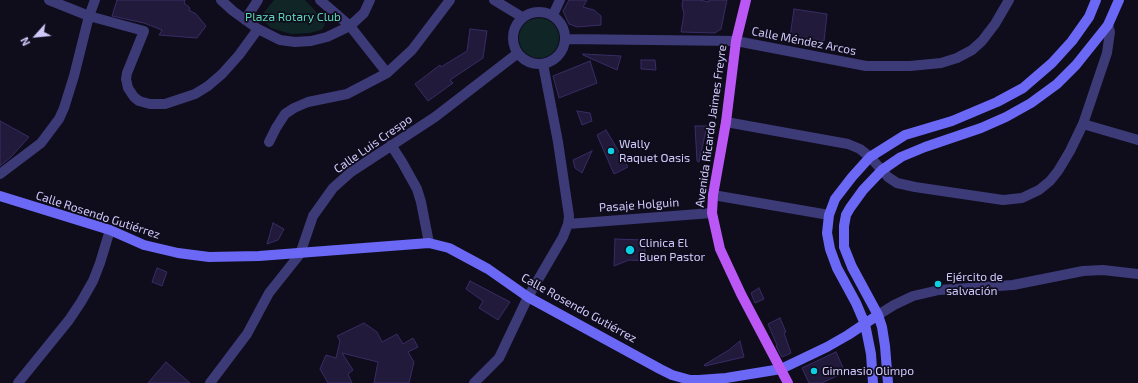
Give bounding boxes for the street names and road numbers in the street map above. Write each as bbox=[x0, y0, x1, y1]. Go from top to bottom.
street label: Calle Méndez Arcos bbox=[750, 24, 858, 58]
street label: Avenida Ricardo Jaimes Freyre bbox=[692, 44, 730, 208]
street label: Calle Luis Crespo bbox=[331, 112, 415, 176]
street label: Calle Rosendo Gutiérrez bbox=[34, 188, 162, 242]
street label: Pasaje Holguin bbox=[598, 195, 680, 215]
street label: Calle Rosendo Gutiérrez bbox=[519, 270, 639, 346]

